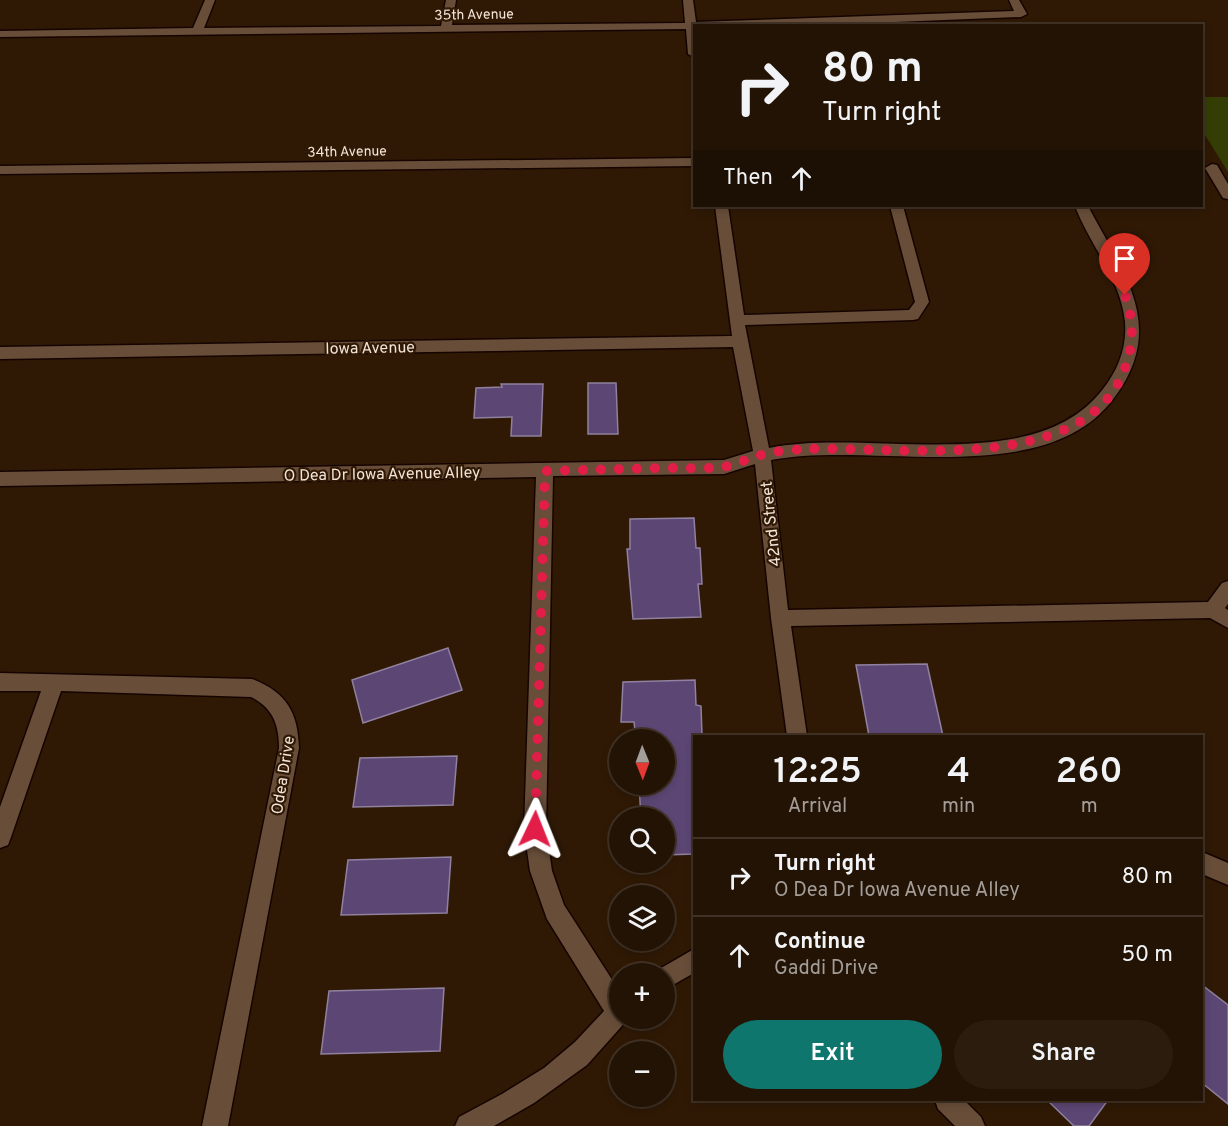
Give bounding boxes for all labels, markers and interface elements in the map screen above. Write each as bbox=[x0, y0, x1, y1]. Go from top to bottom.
street label: 35th Avenue bbox=[434, 6, 514, 25]
text: 80 m bbox=[822, 44, 923, 97]
icon: right bbox=[723, 48, 801, 126]
text: Turn right bbox=[822, 96, 941, 130]
street label: 34th Avenue bbox=[307, 143, 387, 162]
icon: ahead bbox=[785, 162, 818, 195]
text: Then bbox=[723, 165, 773, 192]
pin bbox=[1099, 233, 1150, 295]
icon: arrive bbox=[1108, 242, 1141, 275]
street label: Iowa Avenue bbox=[325, 338, 415, 360]
street label: O Dea Dr Iowa Avenue Alley bbox=[284, 463, 480, 487]
street label: 42nd Street bbox=[758, 480, 786, 567]
north arrow bbox=[609, 729, 675, 795]
map controls bbox=[609, 729, 675, 1107]
street label: Odea Drive bbox=[268, 735, 300, 816]
text: 12:25 bbox=[773, 750, 862, 796]
text: 4 bbox=[947, 750, 970, 796]
text: 260 bbox=[1055, 750, 1123, 796]
text: Arrival bbox=[788, 794, 847, 820]
text: min bbox=[942, 794, 975, 820]
text: m bbox=[1081, 794, 1098, 820]
position arrow bbox=[503, 797, 567, 861]
button: search bbox=[609, 807, 675, 873]
text: Turn right bbox=[774, 851, 876, 878]
icon: right bbox=[723, 861, 756, 894]
text: 80 m bbox=[1122, 864, 1173, 891]
text: O Dea Dr Iowa Avenue Alley bbox=[774, 878, 1020, 904]
button: layers bbox=[609, 885, 675, 951]
text: Continue bbox=[774, 929, 865, 956]
icon: ahead bbox=[723, 939, 756, 972]
text: 50 m bbox=[1121, 942, 1173, 969]
text: Gaddi Drive bbox=[774, 956, 878, 982]
button: + bbox=[609, 963, 675, 1029]
button: Exit bbox=[723, 1020, 942, 1089]
button: Share bbox=[954, 1020, 1173, 1089]
button: − bbox=[609, 1041, 675, 1107]

